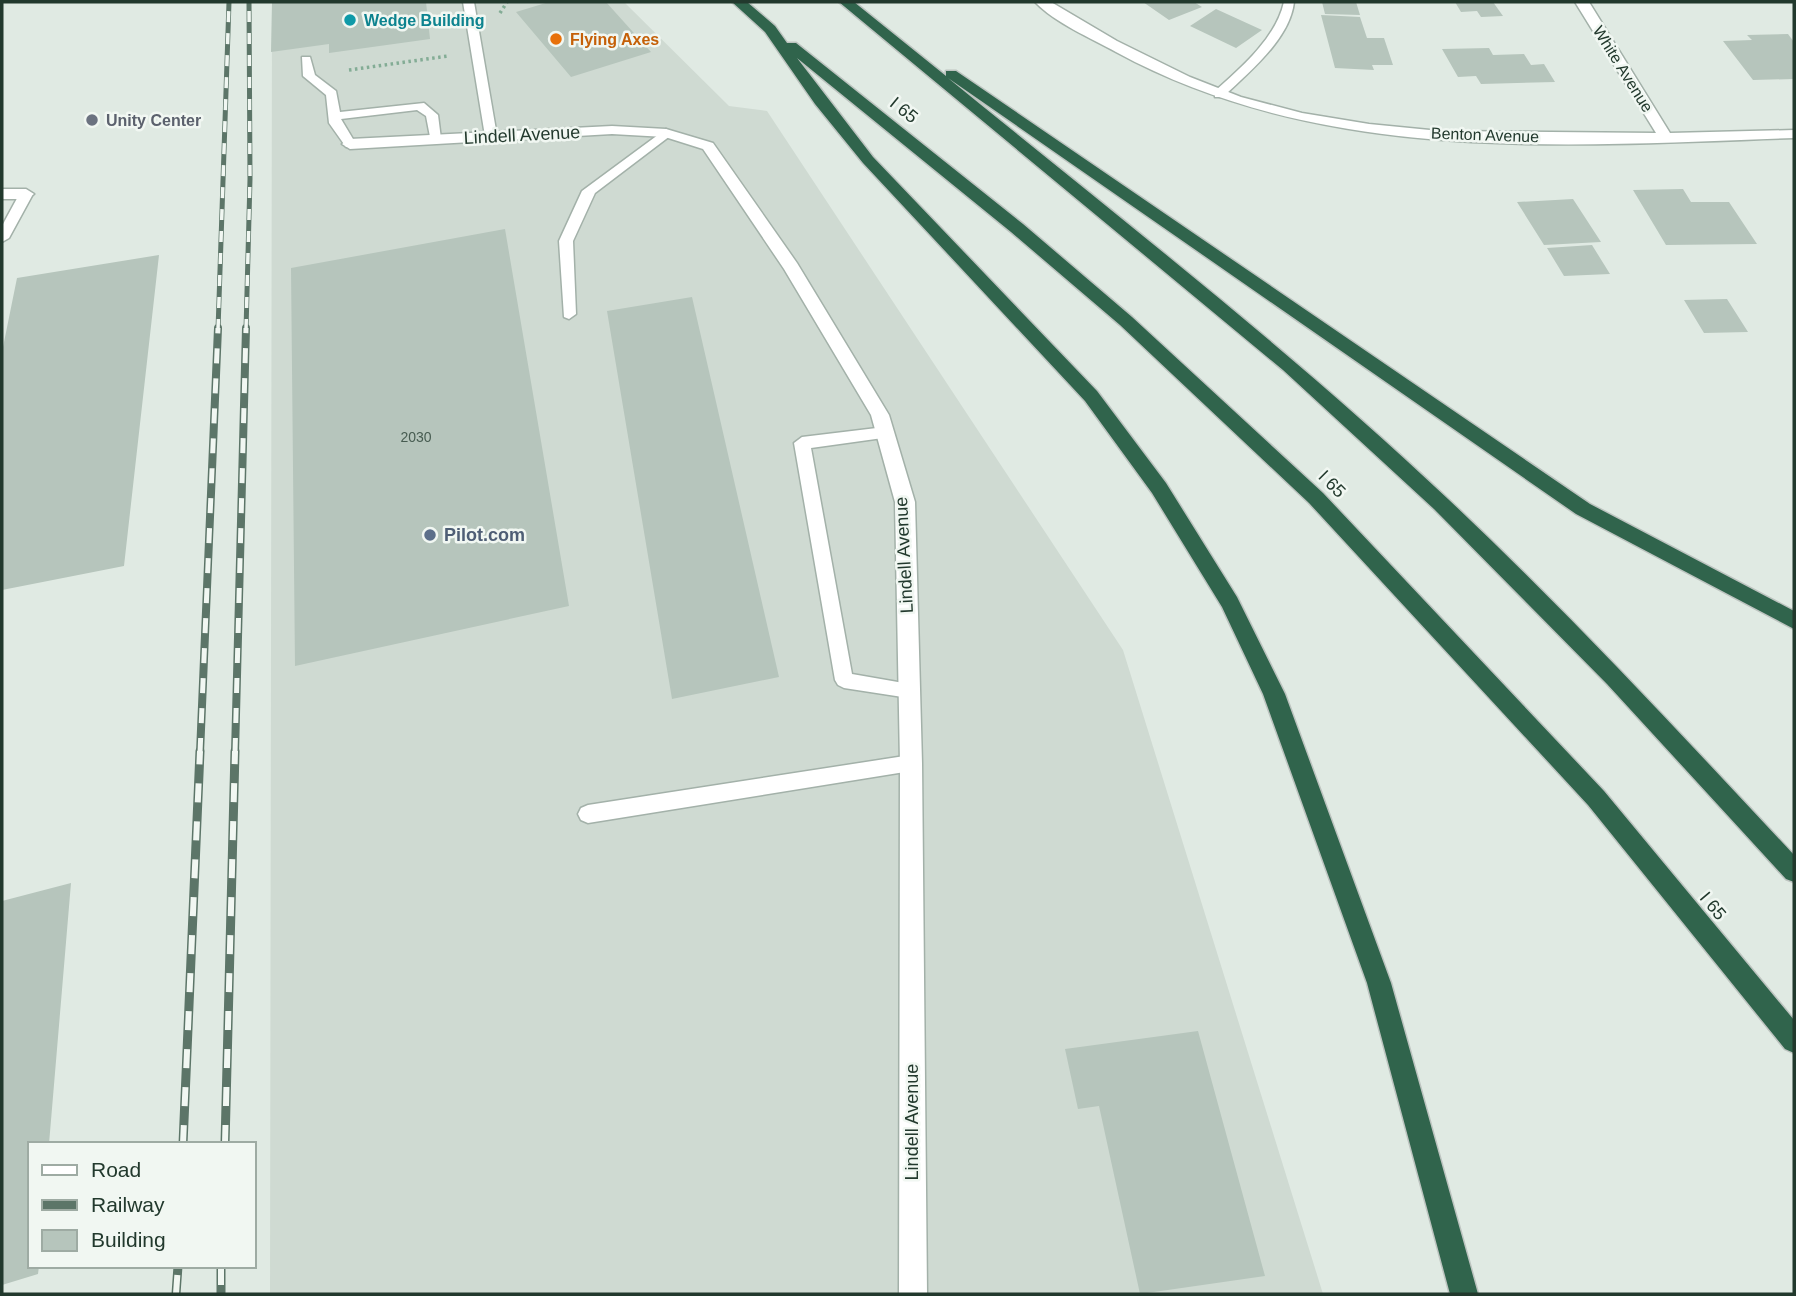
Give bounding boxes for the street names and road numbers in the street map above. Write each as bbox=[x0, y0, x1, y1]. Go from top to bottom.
street label: White Avenue bbox=[1590, 23, 1656, 115]
street label: I 65 bbox=[886, 93, 922, 127]
street label: Lindell Avenue bbox=[463, 122, 581, 148]
street label: Benton Avenue bbox=[1431, 125, 1539, 145]
street label: I 65 bbox=[1314, 466, 1350, 502]
street label: Lindell Avenue bbox=[891, 496, 917, 614]
street label: I 65 bbox=[1696, 888, 1730, 924]
street label: Lindell Avenue bbox=[902, 1064, 922, 1180]

